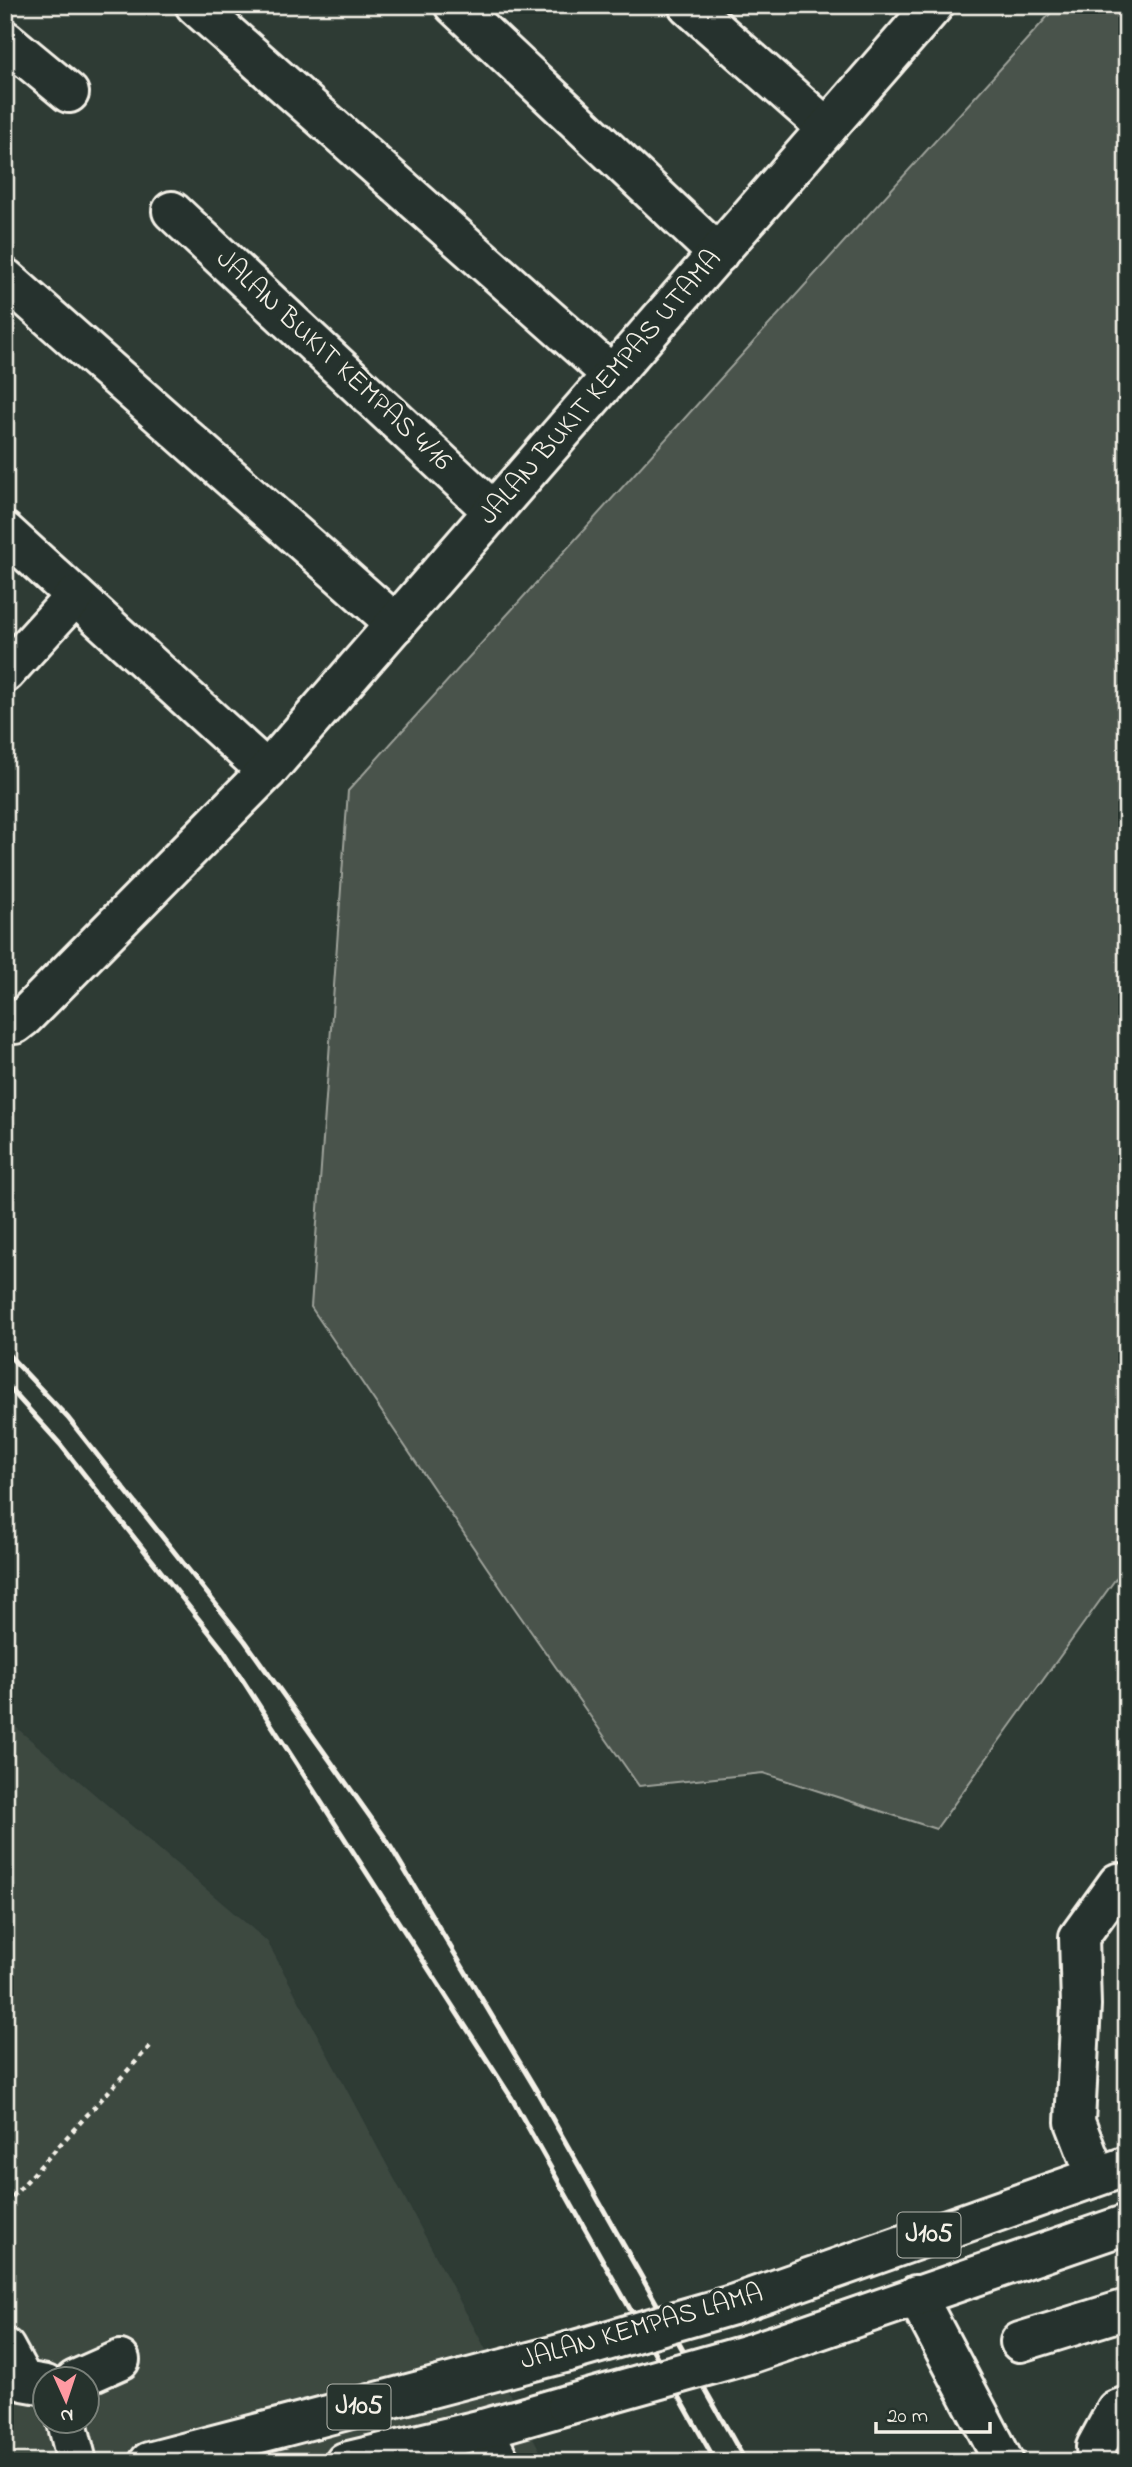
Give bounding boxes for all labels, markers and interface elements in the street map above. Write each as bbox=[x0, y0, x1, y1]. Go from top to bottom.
street label: JALAN BUKIT KEMPAS 4/16 bbox=[206, 240, 460, 482]
street label: JALAN BUKIT KEMPAS UTAMA bbox=[470, 241, 732, 535]
road number: J105 bbox=[898, 2212, 960, 2258]
street label: JALAN KEMPAS LAMA bbox=[516, 2274, 768, 2382]
north arrow bbox=[32, 2366, 102, 2436]
road number: J105 bbox=[328, 2384, 390, 2430]
scale bar bbox=[876, 2390, 990, 2434]
text: N bbox=[59, 2401, 74, 2428]
text: 20 m bbox=[887, 2402, 928, 2432]

